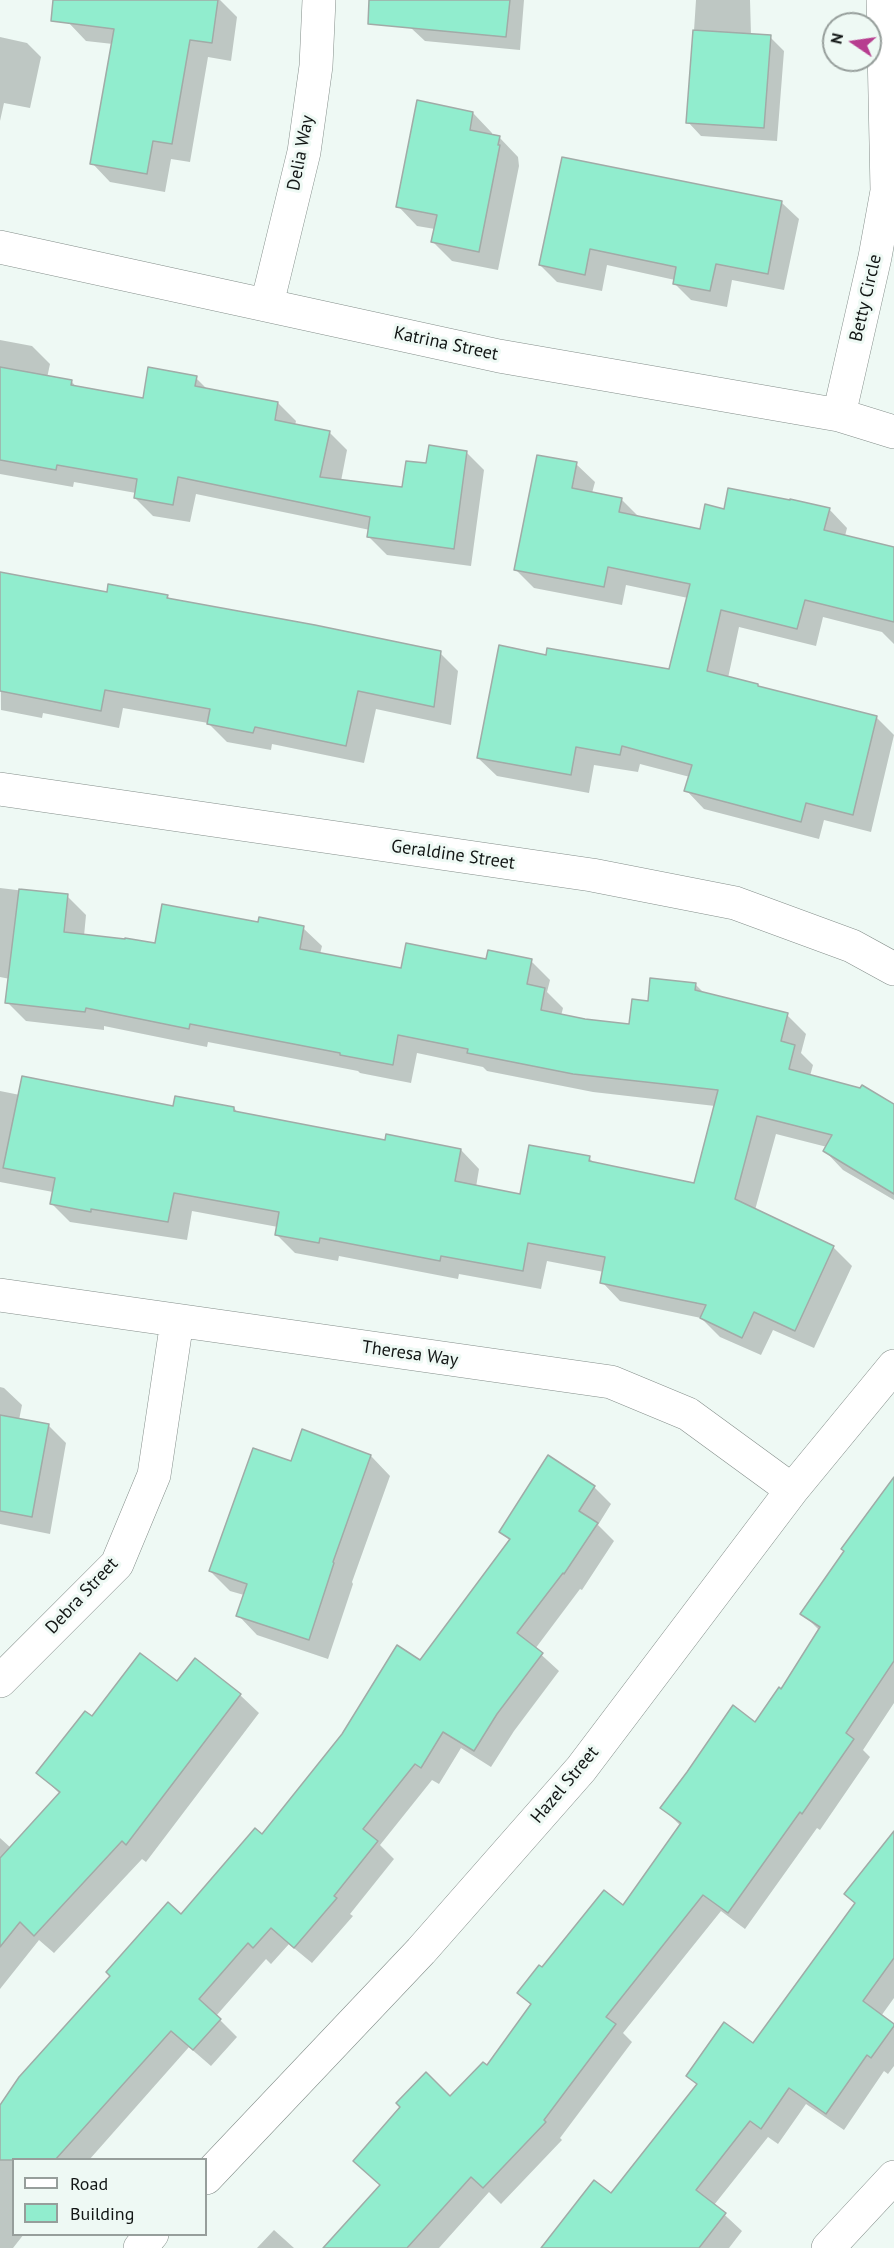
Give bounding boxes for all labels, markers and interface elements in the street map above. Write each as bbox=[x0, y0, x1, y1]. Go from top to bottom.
north arrow bbox=[822, 12, 882, 72]
text: N bbox=[825, 31, 847, 46]
street label: Delia Way bbox=[283, 114, 319, 192]
street label: Betty Circle bbox=[845, 252, 887, 344]
street label: Katrina Street bbox=[392, 322, 500, 366]
street label: Geraldine Street bbox=[390, 836, 516, 874]
street label: Theresa Way bbox=[360, 1337, 460, 1371]
street label: Debra Street bbox=[41, 1553, 123, 1639]
street label: Hazel Street bbox=[527, 1742, 603, 1828]
legend bbox=[12, 2158, 207, 2236]
text: Road bbox=[70, 2172, 108, 2195]
text: Building bbox=[70, 2202, 134, 2225]

